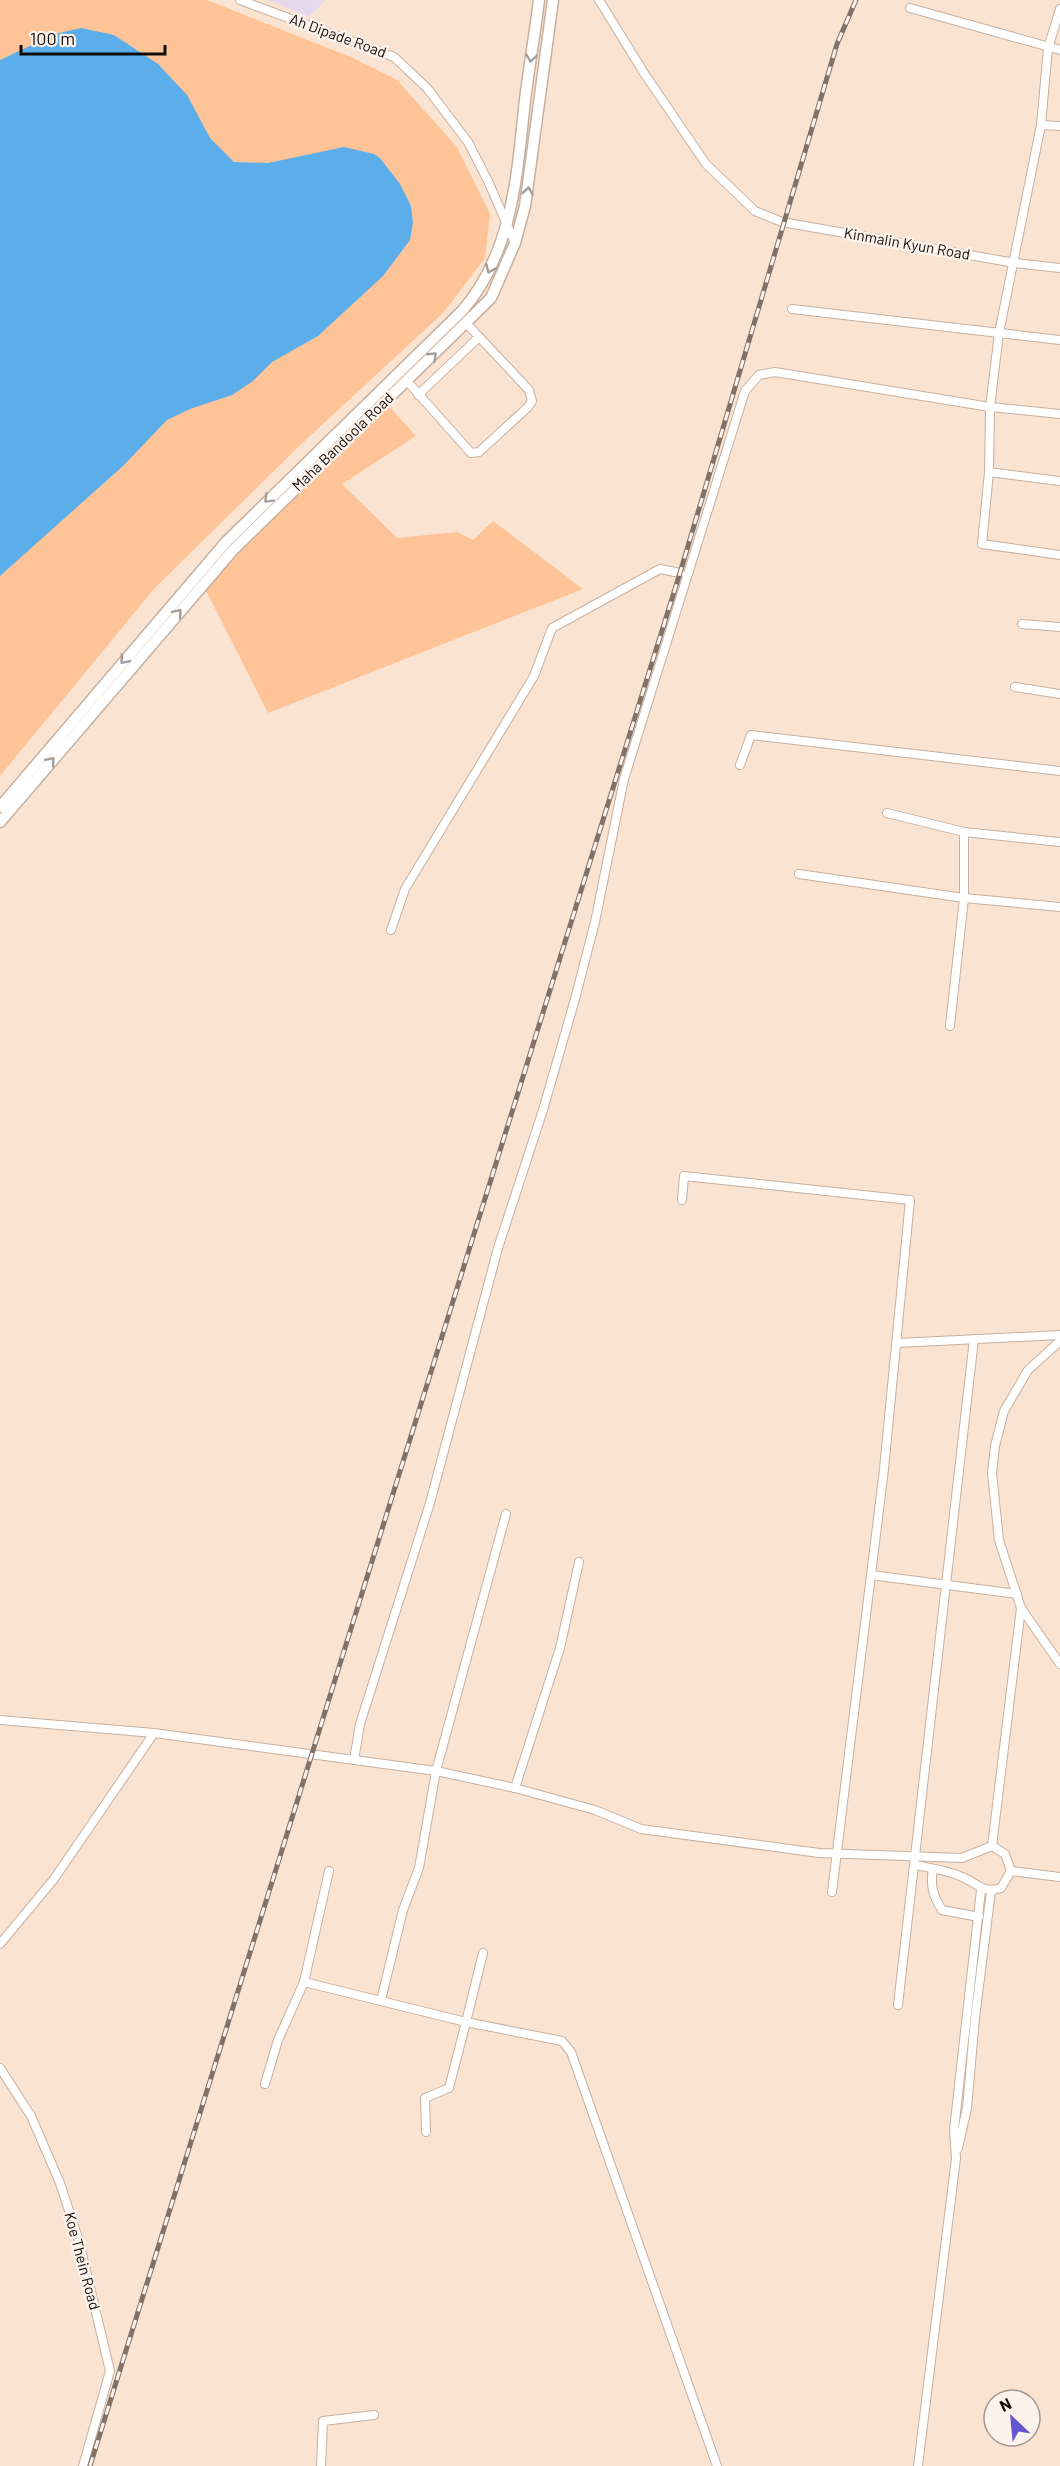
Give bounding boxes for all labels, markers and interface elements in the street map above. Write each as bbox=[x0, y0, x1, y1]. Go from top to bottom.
street label: Ah Dipade Road bbox=[288, 9, 389, 61]
scale bar bbox=[21, 18, 165, 56]
text: 100 m bbox=[30, 27, 75, 49]
one-way arrow bbox=[526, 53, 538, 63]
one-way arrow bbox=[521, 187, 533, 196]
street label: Kinmalin Kyun Road bbox=[843, 223, 972, 263]
one-way arrow bbox=[486, 263, 498, 274]
one-way arrow bbox=[426, 352, 437, 363]
street label: Maha Bandoola Road bbox=[288, 388, 397, 494]
one-way arrow bbox=[265, 491, 276, 502]
one-way arrow bbox=[170, 609, 181, 620]
one-way arrow bbox=[121, 653, 132, 664]
one-way arrow bbox=[44, 757, 55, 768]
street label: Koe Thein Road bbox=[61, 2210, 105, 2312]
north arrow bbox=[982, 2388, 1042, 2448]
text: N bbox=[996, 2393, 1014, 2415]

